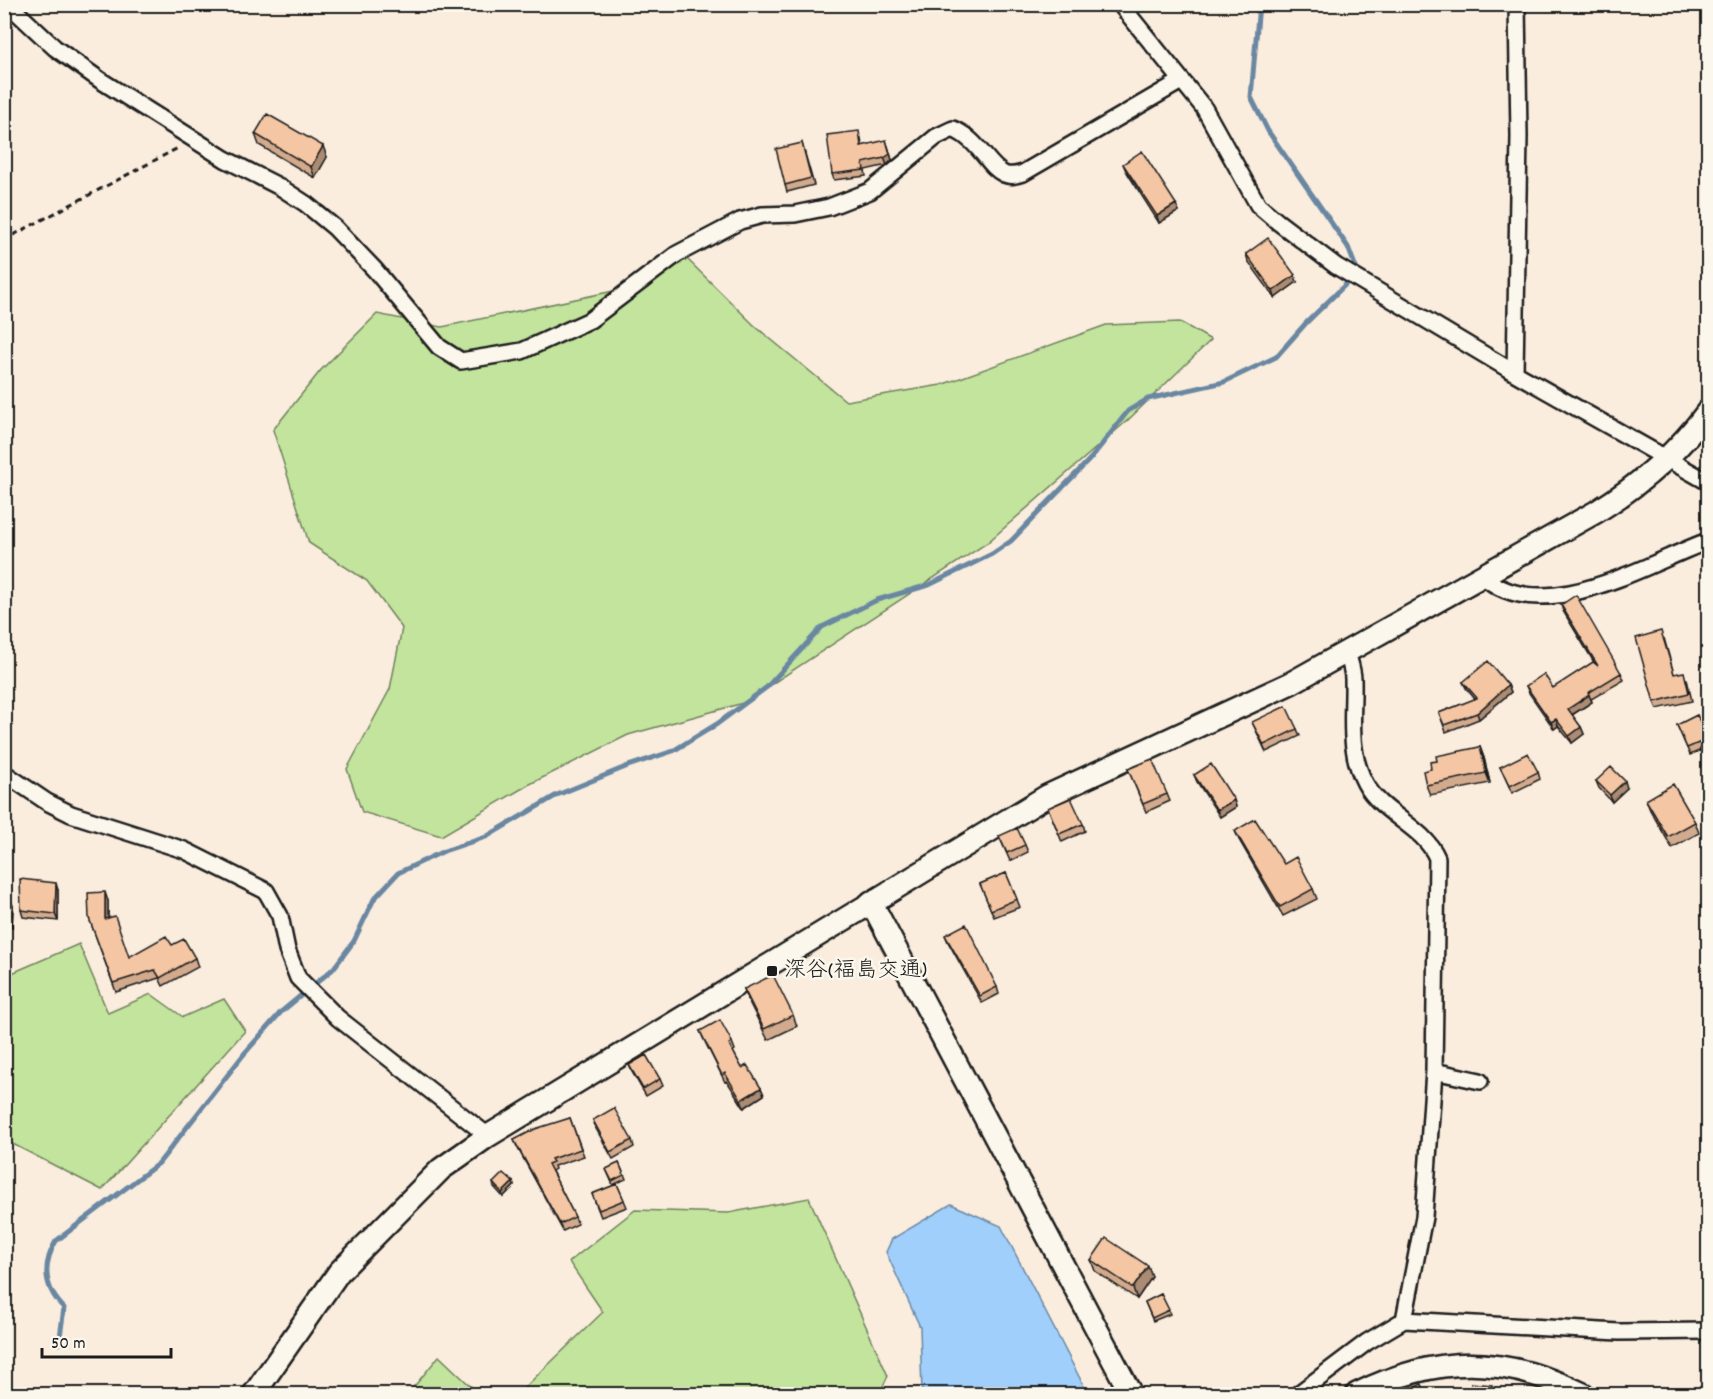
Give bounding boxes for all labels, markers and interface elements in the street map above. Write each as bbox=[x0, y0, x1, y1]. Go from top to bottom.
place label: 深谷(福島交通) bbox=[784, 956, 927, 987]
marker: 深谷(福島交通) bbox=[765, 964, 779, 978]
scale bar bbox=[42, 1321, 171, 1359]
text: 50 m bbox=[51, 1332, 86, 1357]

